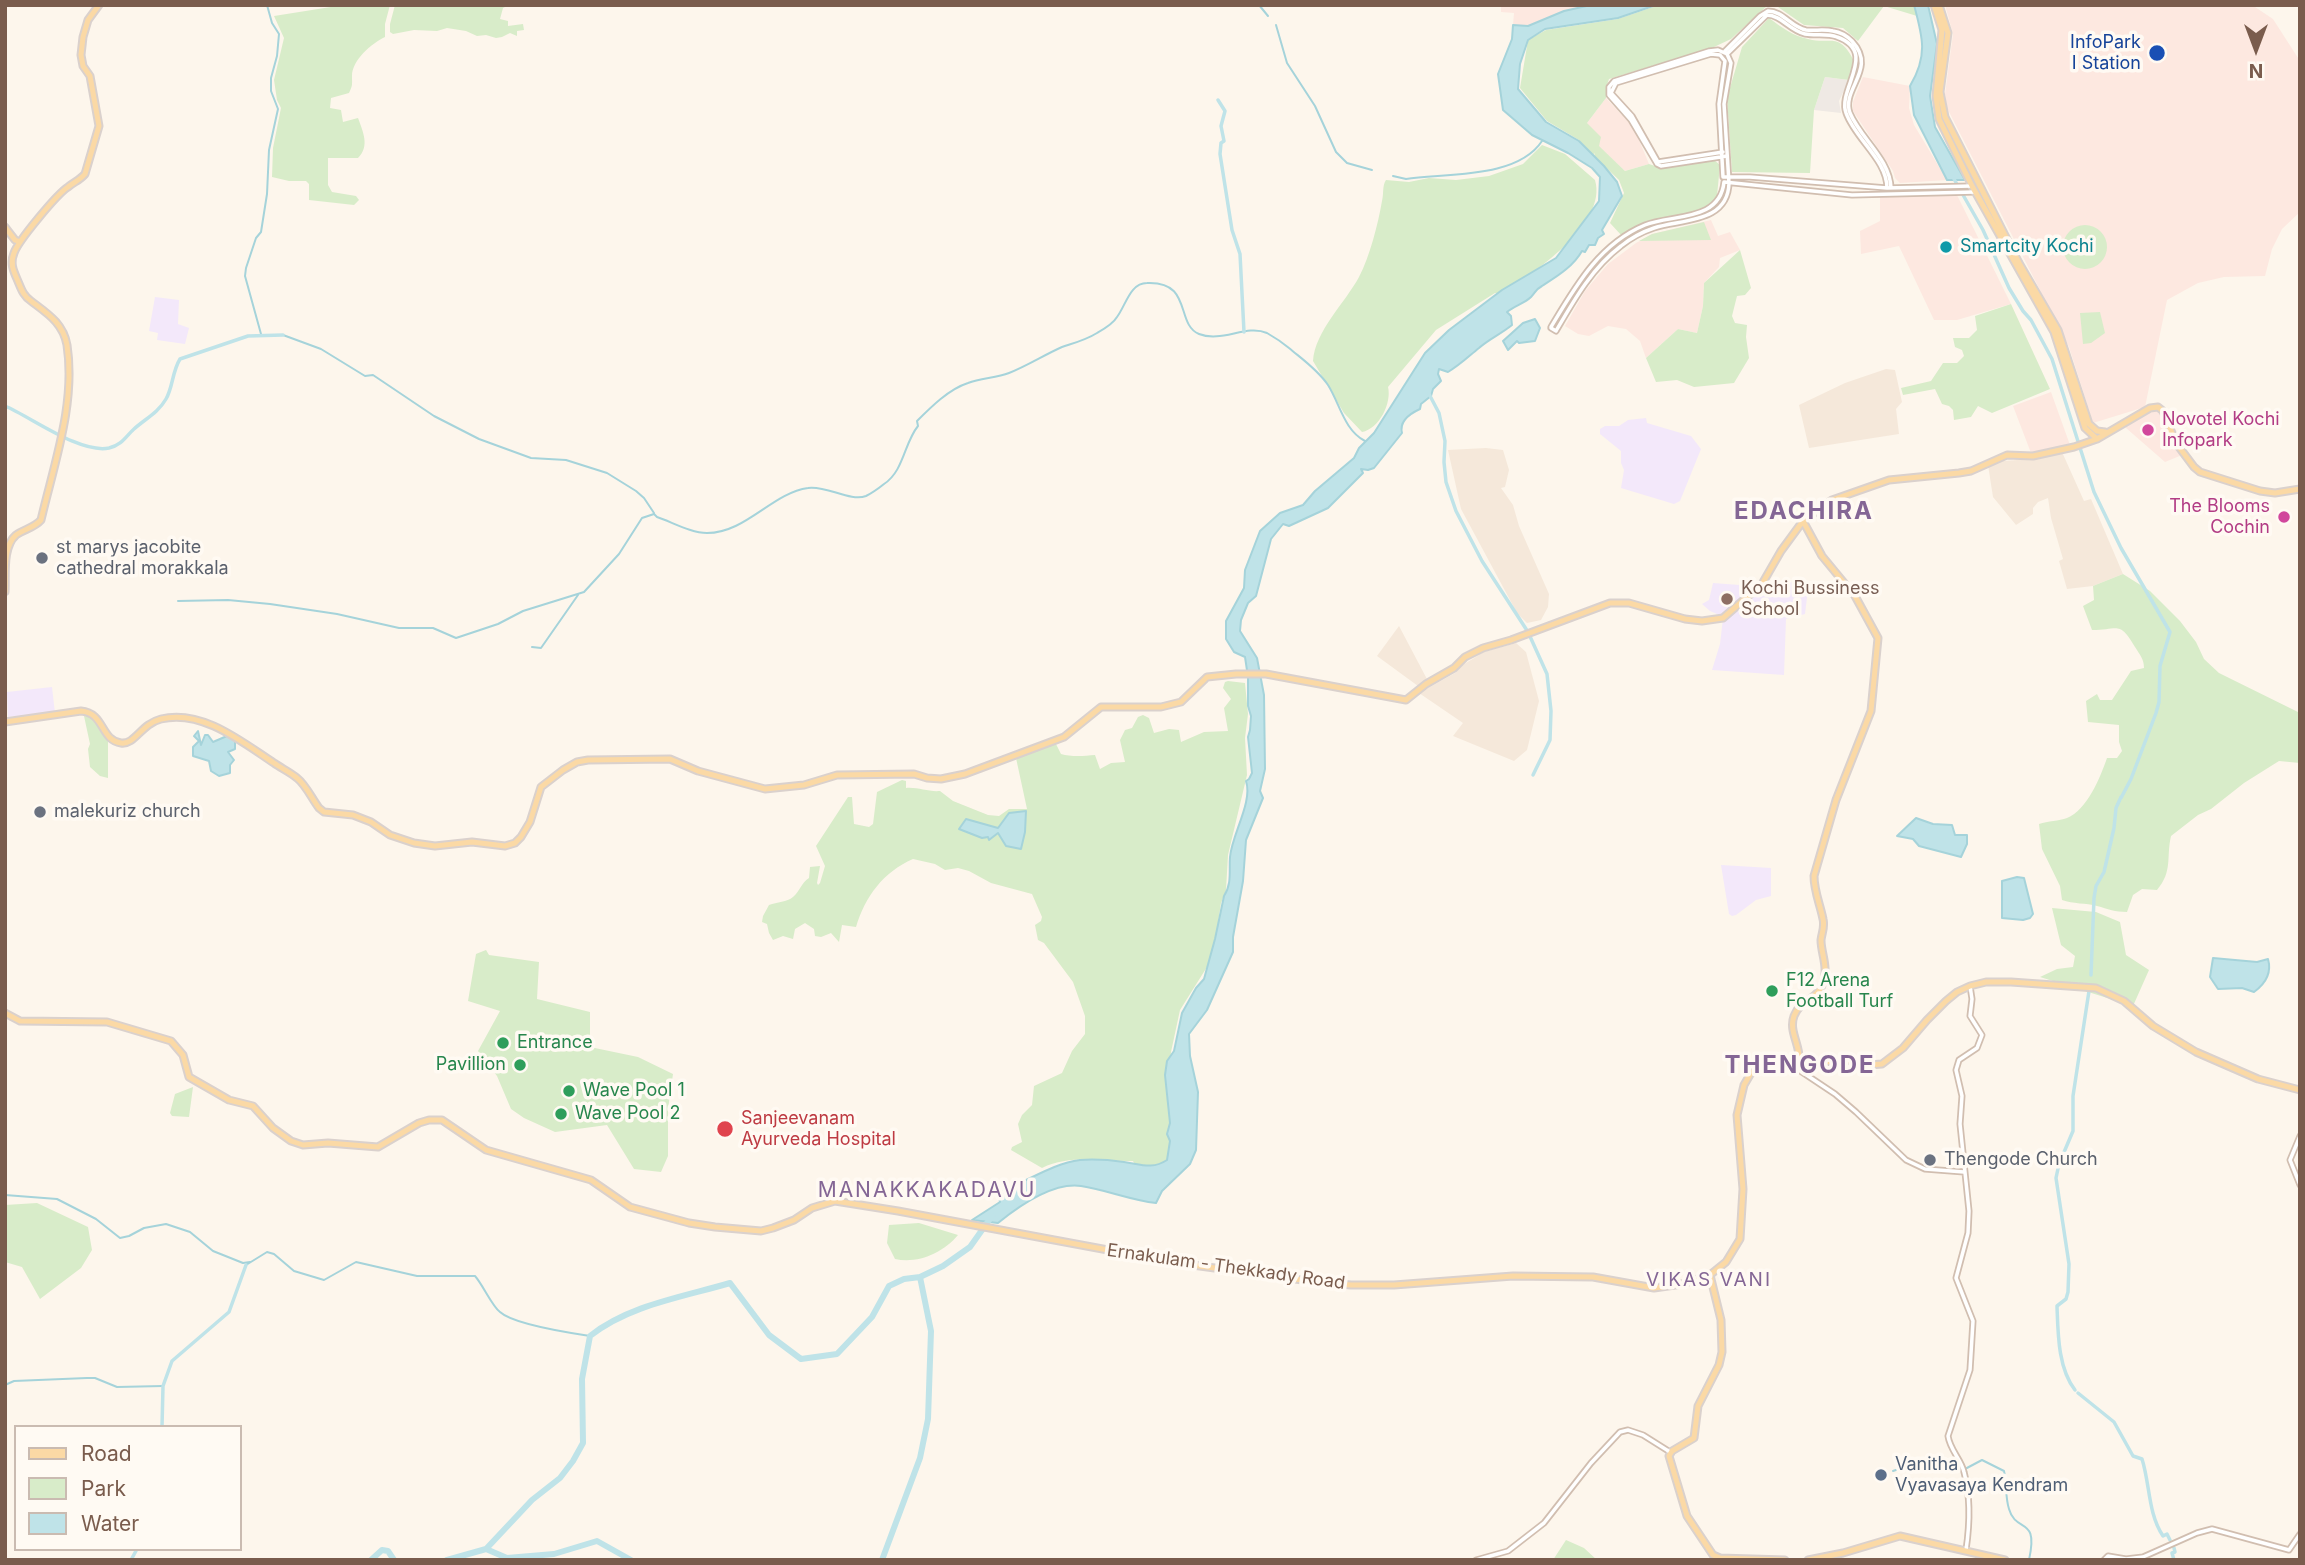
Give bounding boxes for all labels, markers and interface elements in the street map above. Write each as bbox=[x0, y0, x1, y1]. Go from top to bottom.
north arrow bbox=[2221, 14, 2291, 84]
place label: InfoPark I Station bbox=[2070, 32, 2141, 74]
marker: InfoPark I Station bbox=[2147, 43, 2167, 63]
text: N bbox=[2249, 59, 2263, 82]
place label: Smartcity Kochi bbox=[1960, 236, 2094, 258]
marker: Smartcity Kochi bbox=[1938, 239, 1954, 255]
place label: Novotel Kochi Infopark bbox=[2162, 409, 2280, 452]
marker: Novotel Kochi Infopark bbox=[2140, 422, 2156, 438]
place label: The Blooms Cochin bbox=[2169, 496, 2270, 538]
district label: EDACHIRA bbox=[1735, 498, 1873, 526]
marker: The Blooms Cochin bbox=[2276, 509, 2292, 525]
place label: st marys jacobite cathedral morakkala bbox=[56, 537, 229, 580]
marker: st marys jacobite cathedral morakkala bbox=[34, 550, 50, 566]
place label: Kochi Bussiness School bbox=[1741, 578, 1879, 620]
marker: Kochi Bussiness School bbox=[1719, 591, 1735, 607]
place label: malekuriz church bbox=[54, 801, 201, 823]
marker: malekuriz church bbox=[32, 804, 48, 820]
place label: F12 Arena Football Turf bbox=[1786, 970, 1893, 1012]
marker: F12 Arena Football Turf bbox=[1764, 983, 1780, 999]
place label: Entrance bbox=[517, 1032, 593, 1054]
marker: Entrance bbox=[495, 1035, 511, 1051]
district label: THENGODE bbox=[1725, 1052, 1875, 1080]
place label: Pavillion bbox=[436, 1054, 506, 1076]
marker: Pavillion bbox=[512, 1057, 528, 1073]
place label: Wave Pool 1 bbox=[583, 1080, 685, 1102]
marker: Wave Pool 1 bbox=[561, 1083, 577, 1099]
place label: Wave Pool 2 bbox=[575, 1103, 680, 1125]
marker: Wave Pool 2 bbox=[553, 1106, 569, 1122]
place label: Sanjeevanam Ayurveda Hospital bbox=[741, 1108, 896, 1150]
marker: Sanjeevanam Ayurveda Hospital bbox=[715, 1119, 735, 1139]
place label: Thengode Church bbox=[1944, 1149, 2098, 1171]
marker: Thengode Church bbox=[1922, 1152, 1938, 1168]
district label: MANAKKAKADAVU bbox=[819, 1178, 1035, 1204]
street label: Ernakulam - Thekkady Road bbox=[1106, 1240, 1346, 1294]
district label: VIKAS VANI bbox=[1647, 1269, 1771, 1291]
legend bbox=[14, 1425, 242, 1551]
text: Road bbox=[81, 1441, 132, 1466]
place label: Vanitha Vyavasaya Kendram bbox=[1895, 1454, 2068, 1496]
marker: Vanitha Vyavasaya Kendram bbox=[1873, 1467, 1889, 1483]
text: Park bbox=[81, 1476, 126, 1501]
text: Water bbox=[81, 1511, 139, 1536]

